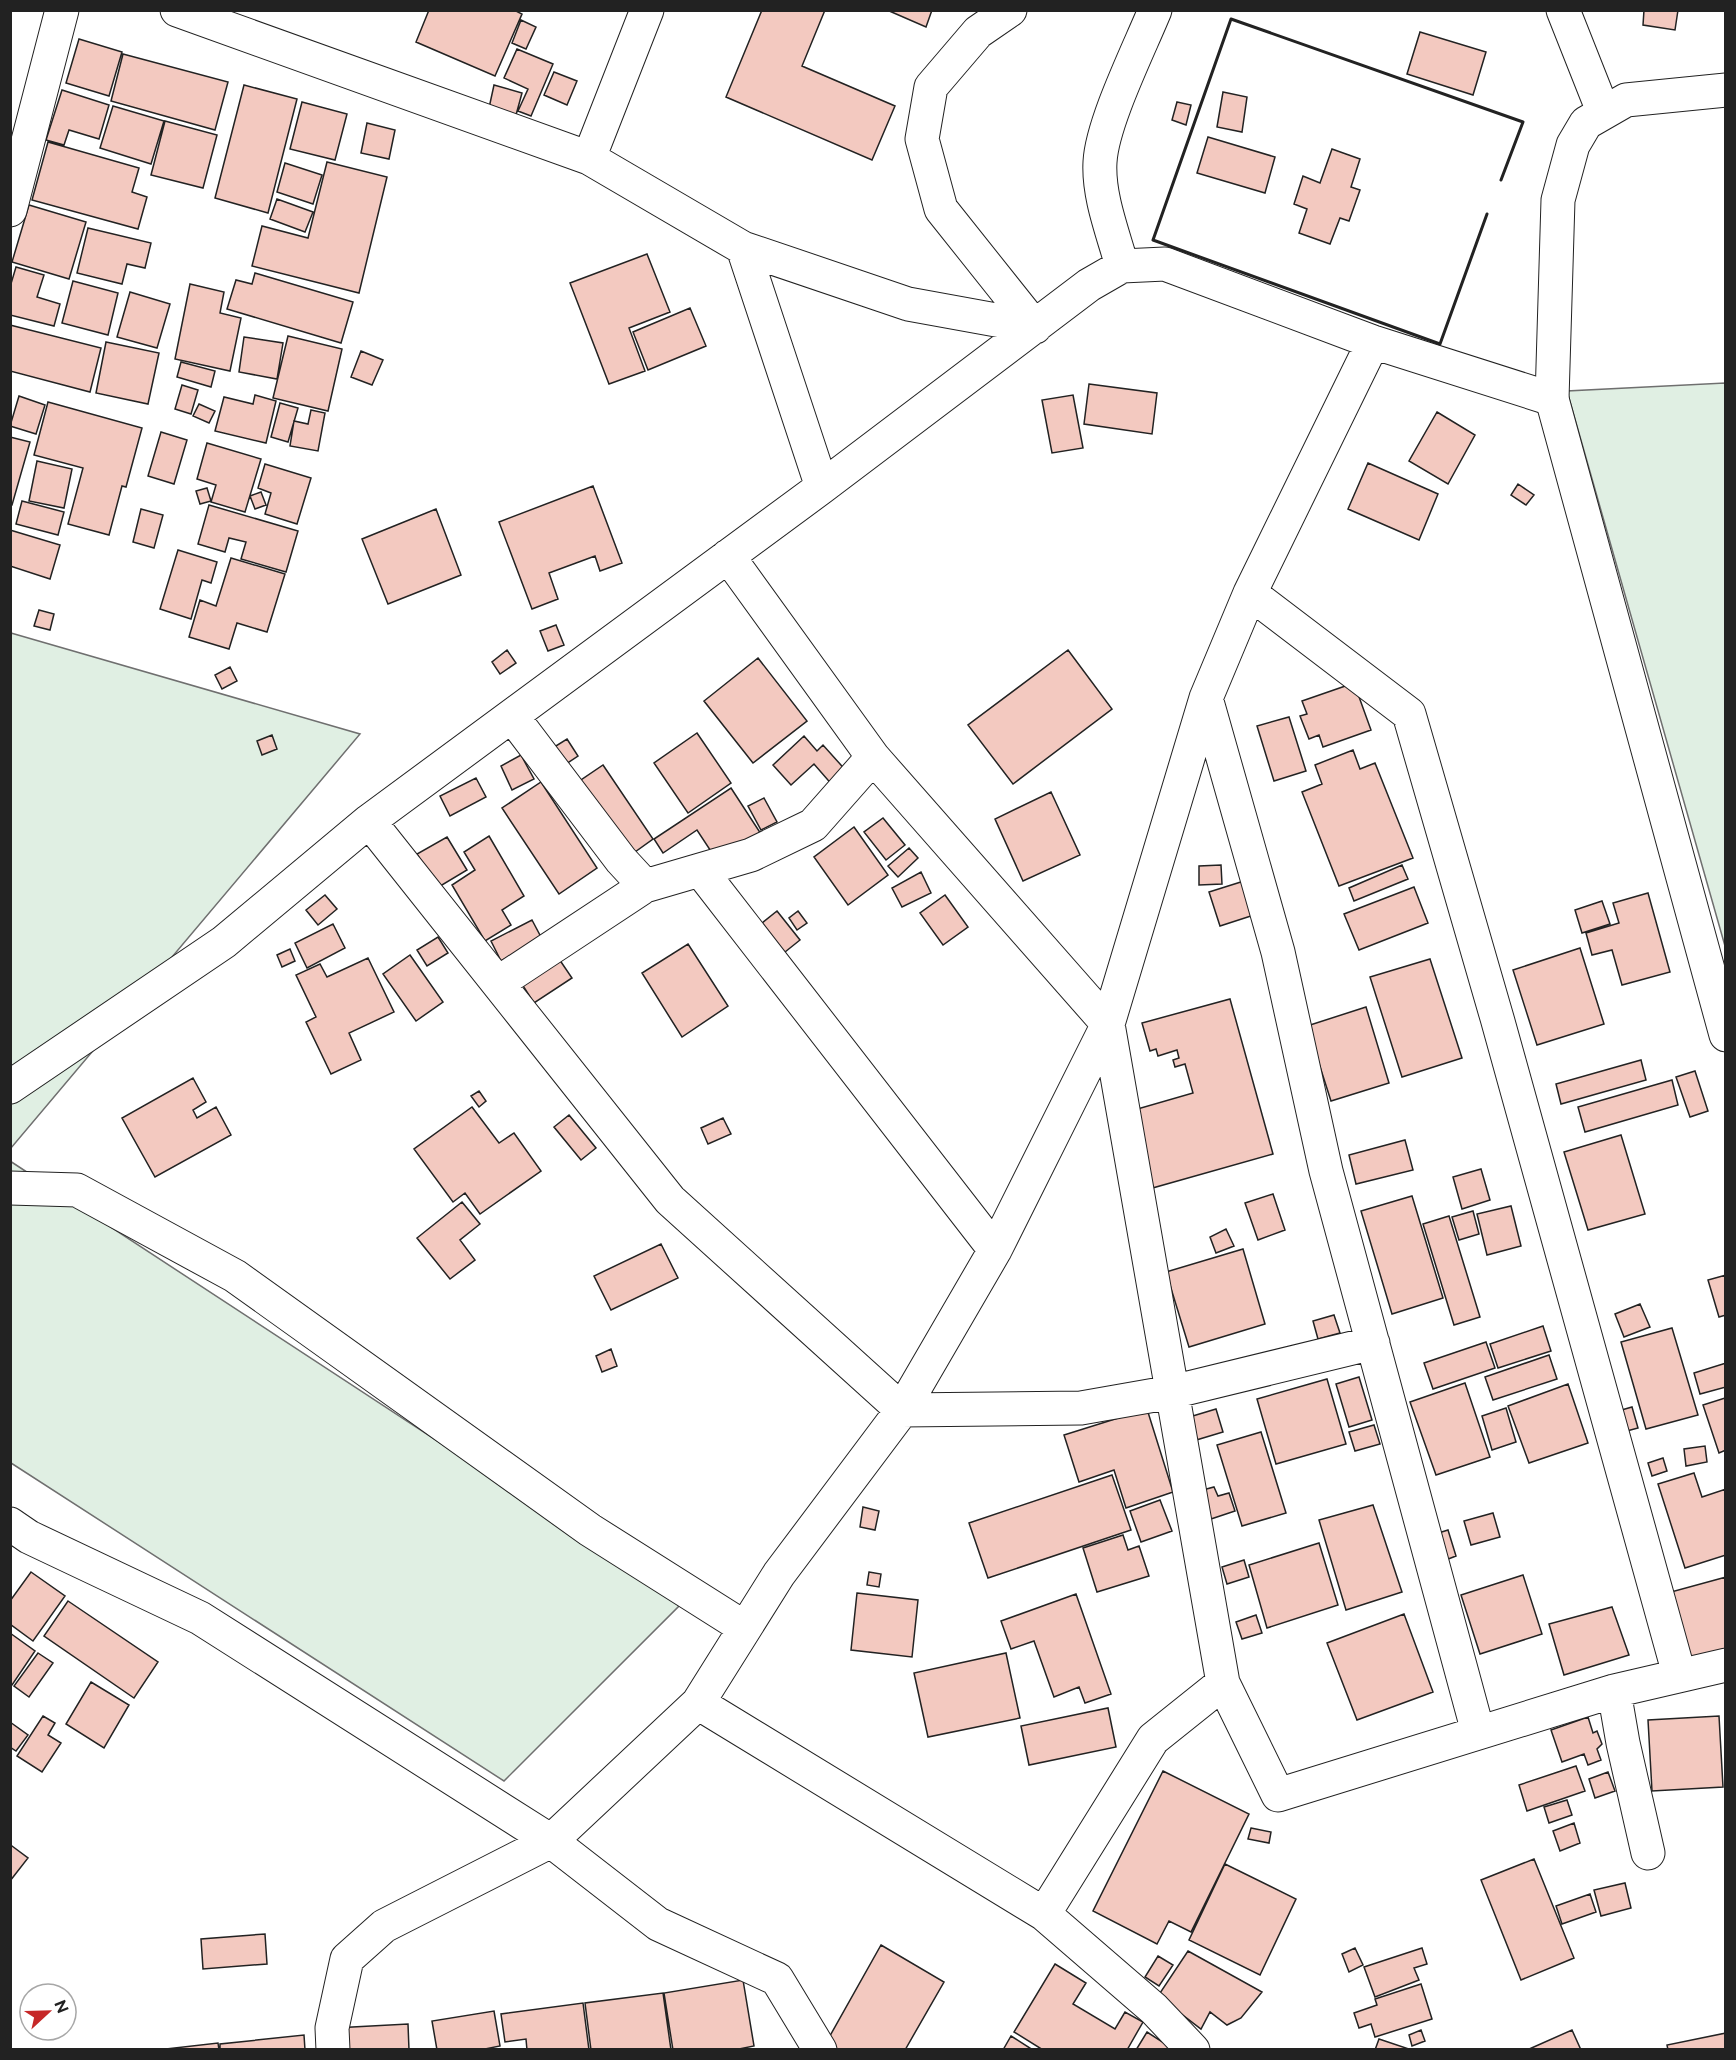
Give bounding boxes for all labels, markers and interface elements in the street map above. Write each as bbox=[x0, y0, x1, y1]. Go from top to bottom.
north arrow bbox=[18, 1982, 78, 2042]
text: N bbox=[50, 1997, 73, 2016]

